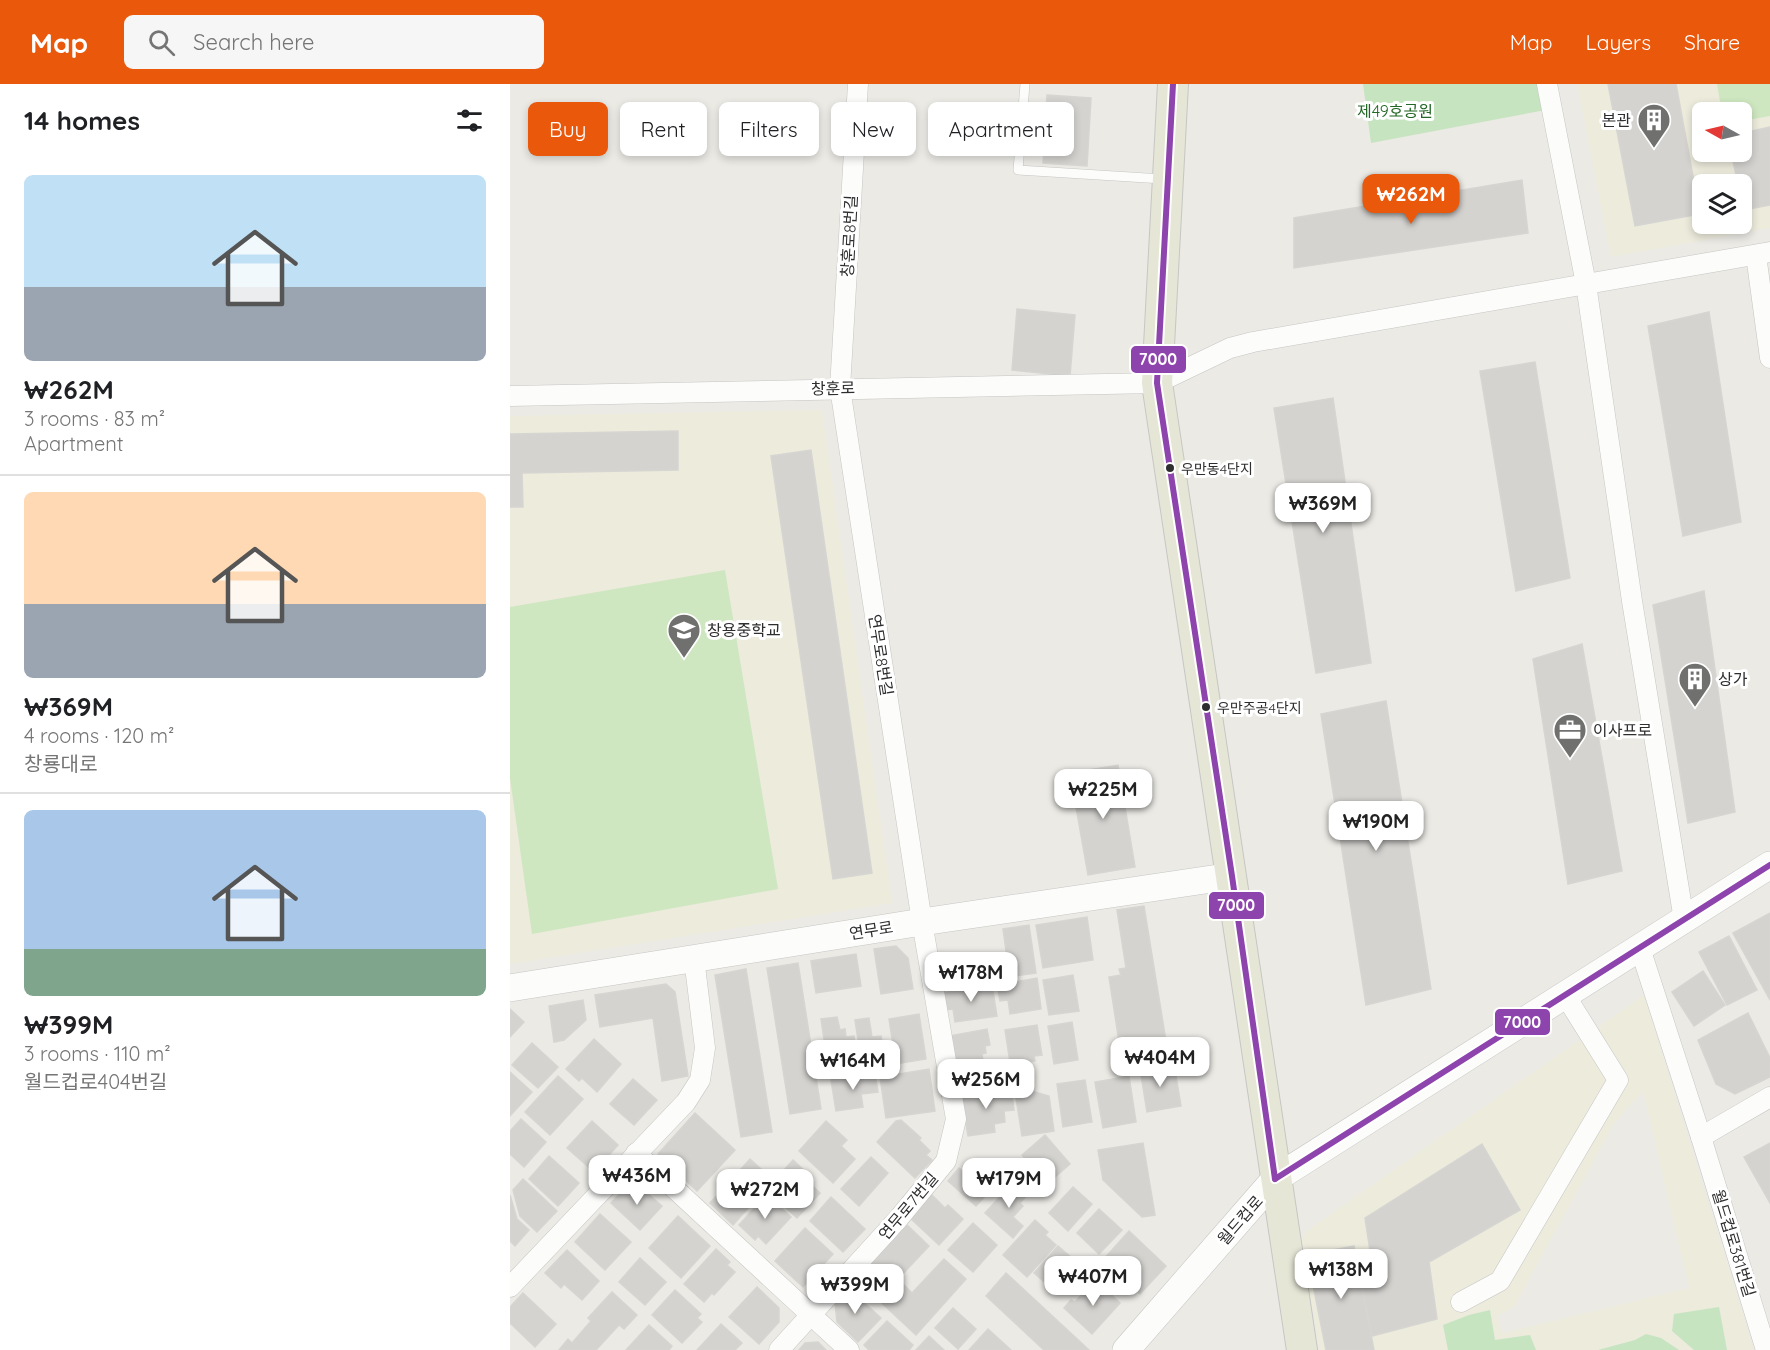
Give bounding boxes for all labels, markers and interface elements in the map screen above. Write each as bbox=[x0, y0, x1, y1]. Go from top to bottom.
search box bbox=[124, 15, 544, 69]
text: Map bbox=[30, 25, 88, 60]
icon: search bbox=[145, 26, 178, 59]
text: Search here bbox=[193, 28, 315, 56]
text: Map bbox=[1510, 29, 1553, 55]
text: Layers bbox=[1586, 29, 1651, 55]
text: Share bbox=[1684, 29, 1740, 55]
park label: 제49호공원 bbox=[1357, 101, 1433, 121]
chip: Buy bbox=[528, 102, 608, 156]
chip: Rent bbox=[620, 102, 707, 156]
chip: Filters bbox=[719, 102, 819, 156]
chip: New bbox=[831, 102, 916, 156]
chip: Apartment bbox=[928, 102, 1074, 156]
building icon: 본관 bbox=[1636, 102, 1672, 149]
north arrow bbox=[1692, 102, 1752, 162]
map controls bbox=[1692, 102, 1752, 234]
text: 14 homes bbox=[24, 104, 140, 137]
icon: filters bbox=[453, 104, 486, 137]
place label: 본관 bbox=[1602, 110, 1631, 130]
pin: ₩262M bbox=[1369, 174, 1453, 225]
button: layers bbox=[1692, 174, 1752, 234]
text: ₩262M bbox=[1376, 181, 1446, 206]
street label: 창훈로8번길 bbox=[837, 194, 861, 278]
icon: home bbox=[201, 214, 309, 322]
line badge: 7000 bbox=[1130, 345, 1187, 374]
text: 7000 bbox=[1139, 349, 1177, 369]
text: ₩262M bbox=[24, 373, 114, 406]
street label: 창훈로 bbox=[811, 378, 856, 398]
text: 3 rooms · 83 m² bbox=[24, 406, 165, 431]
text: Apartment bbox=[24, 431, 124, 456]
place label: 우만동4단지 bbox=[1181, 460, 1253, 478]
marker: 우만동4단지 bbox=[1164, 462, 1176, 474]
pin: ₩369M bbox=[1281, 483, 1365, 534]
text: ₩369M bbox=[1289, 490, 1357, 515]
icon: home bbox=[201, 531, 309, 639]
school or university icon: 창용중학교 bbox=[666, 612, 702, 659]
street label: 연무로8번길 bbox=[865, 613, 897, 697]
place label: 창용중학교 bbox=[707, 620, 781, 640]
building icon: 상가 bbox=[1677, 661, 1713, 708]
place label: 상가 bbox=[1718, 669, 1748, 689]
text: ₩369M bbox=[24, 690, 113, 723]
place label: 우만주공4단지 bbox=[1217, 699, 1302, 717]
marker: 우만주공4단지 bbox=[1200, 701, 1212, 713]
office icon: 이사프로 bbox=[1552, 712, 1588, 759]
place label: 이사프로 bbox=[1593, 720, 1652, 740]
text: 4 rooms · 120 m² bbox=[24, 723, 174, 748]
text: 창룡대로 bbox=[24, 751, 98, 776]
pin: ₩225M bbox=[1061, 769, 1145, 820]
text: ₩225M bbox=[1068, 776, 1138, 801]
pin: ₩190M bbox=[1334, 801, 1418, 852]
text: ₩190M bbox=[1343, 808, 1409, 833]
icon: home bbox=[201, 849, 309, 957]
line badge: 7000 bbox=[1208, 891, 1265, 920]
text: 7000 bbox=[1217, 895, 1255, 915]
street label: 연무로 bbox=[848, 917, 895, 943]
pin: ₩178M bbox=[929, 952, 1013, 1003]
text: ₩178M bbox=[939, 959, 1003, 984]
text: ₩399M bbox=[24, 1008, 113, 1041]
line badge: 7000 bbox=[1494, 1008, 1551, 1036]
text: 7000 bbox=[1503, 1012, 1541, 1032]
pin: ₩404M bbox=[1118, 1037, 1202, 1088]
pin: ₩164M bbox=[811, 1040, 895, 1091]
text: 3 rooms · 110 m² bbox=[24, 1041, 171, 1066]
text: ₩404M bbox=[1124, 1044, 1196, 1069]
text: ₩164M bbox=[820, 1047, 886, 1072]
pin: ₩256M bbox=[944, 1059, 1028, 1110]
text: ₩256M bbox=[951, 1066, 1021, 1091]
text: 월드컵로404번길 bbox=[24, 1069, 167, 1094]
pin: ₩436M bbox=[595, 1155, 679, 1206]
pin: ₩179M bbox=[967, 1158, 1051, 1209]
text: ₩436M bbox=[603, 1162, 671, 1187]
text: ₩179M bbox=[976, 1165, 1042, 1190]
street label: 연무로7번길 bbox=[874, 1168, 942, 1244]
pin: ₩272M bbox=[723, 1169, 807, 1220]
text: ₩272M bbox=[731, 1176, 799, 1201]
street label: 월드컵로381번길 bbox=[1708, 1187, 1760, 1299]
street label: 월드컵로 bbox=[1213, 1191, 1267, 1249]
pin: ₩138M bbox=[1299, 1249, 1383, 1300]
pin: ₩407M bbox=[1051, 1256, 1135, 1307]
text: ₩138M bbox=[1309, 1256, 1373, 1281]
text: ₩407M bbox=[1058, 1263, 1128, 1288]
pin: ₩399M bbox=[813, 1264, 897, 1315]
text: ₩399M bbox=[821, 1271, 889, 1296]

